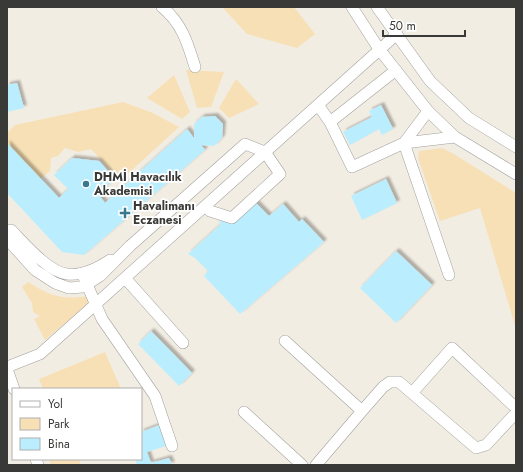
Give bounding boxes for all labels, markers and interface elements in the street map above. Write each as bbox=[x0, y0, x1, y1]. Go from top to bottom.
scale bar bbox=[383, 12, 465, 38]
text: 50 m bbox=[389, 17, 416, 35]
place label: DHMİ Havacılık Akademisi bbox=[93, 168, 182, 200]
marker: DHMİ Havacılık Akademisi bbox=[81, 179, 91, 189]
place label: Havalimanı Eczanesi bbox=[133, 197, 195, 229]
marker: Havalimanı Eczanesi bbox=[120, 208, 130, 218]
legend bbox=[12, 388, 142, 460]
text: Yol bbox=[48, 395, 63, 413]
text: Park bbox=[48, 415, 70, 433]
text: Bina bbox=[48, 435, 70, 453]

